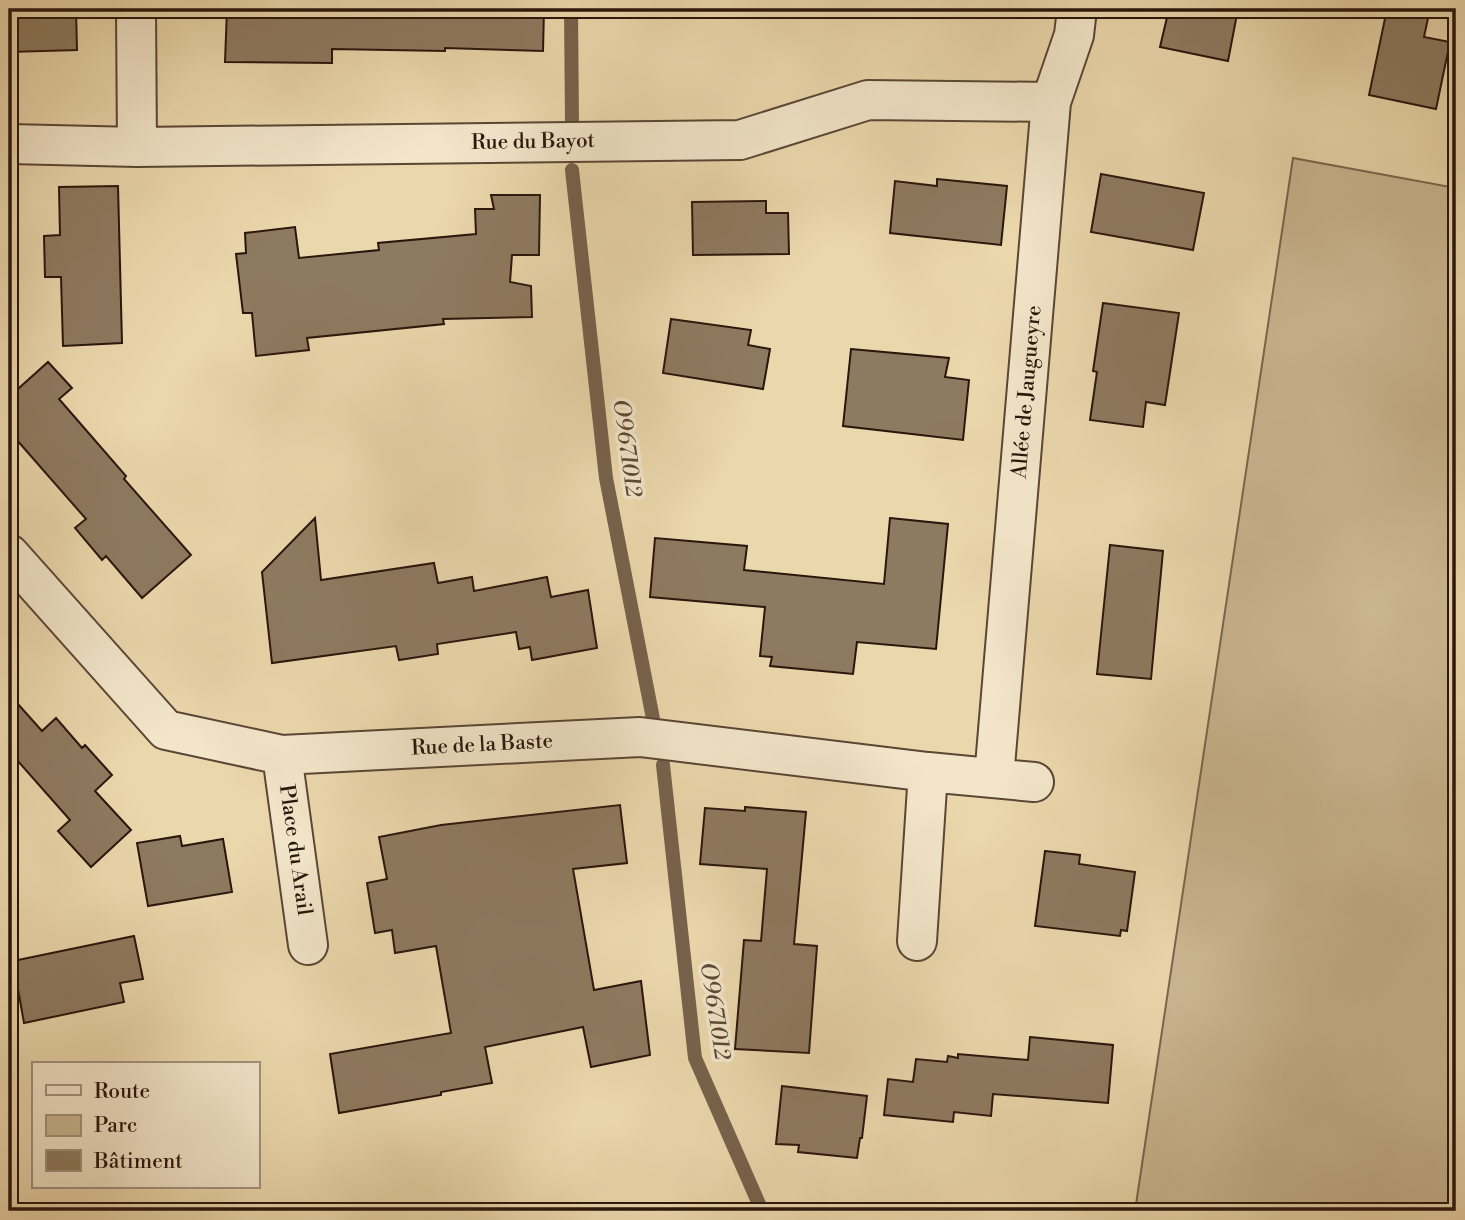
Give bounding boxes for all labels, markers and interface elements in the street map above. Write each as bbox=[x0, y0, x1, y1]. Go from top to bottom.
street label: Rue du Bayot bbox=[471, 128, 596, 156]
street label: Allée de Jaugueyre bbox=[1006, 304, 1048, 481]
water label: O9671012 bbox=[606, 397, 648, 499]
street label: Rue de la Baste bbox=[410, 728, 554, 762]
street label: Place du Arail bbox=[273, 783, 317, 917]
water label: O9671012 bbox=[693, 960, 737, 1062]
legend bbox=[32, 1062, 259, 1188]
text: Route bbox=[94, 1079, 150, 1105]
text: Parc bbox=[94, 1113, 137, 1139]
text: Bâtiment bbox=[93, 1149, 183, 1175]

